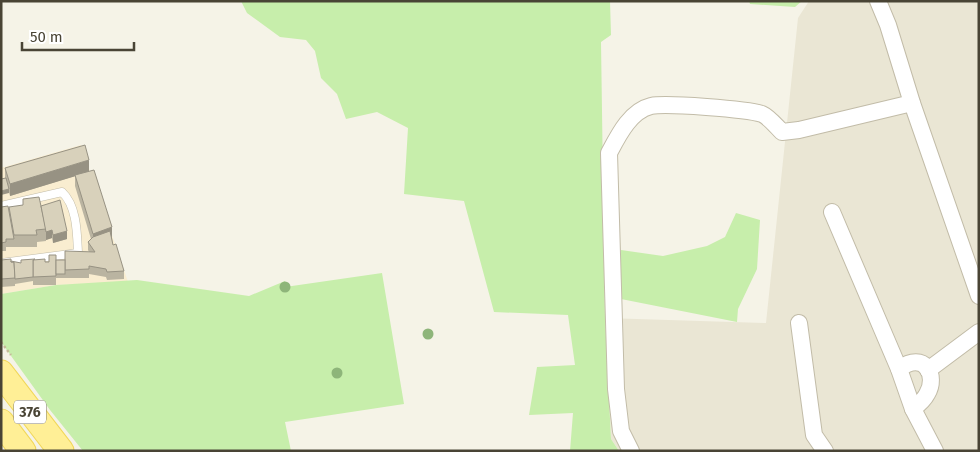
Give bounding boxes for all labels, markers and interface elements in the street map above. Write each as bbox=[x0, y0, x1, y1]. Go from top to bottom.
scale bar bbox=[22, 20, 135, 52]
text: 50 m bbox=[30, 28, 63, 46]
road number: 376 bbox=[14, 401, 46, 424]

